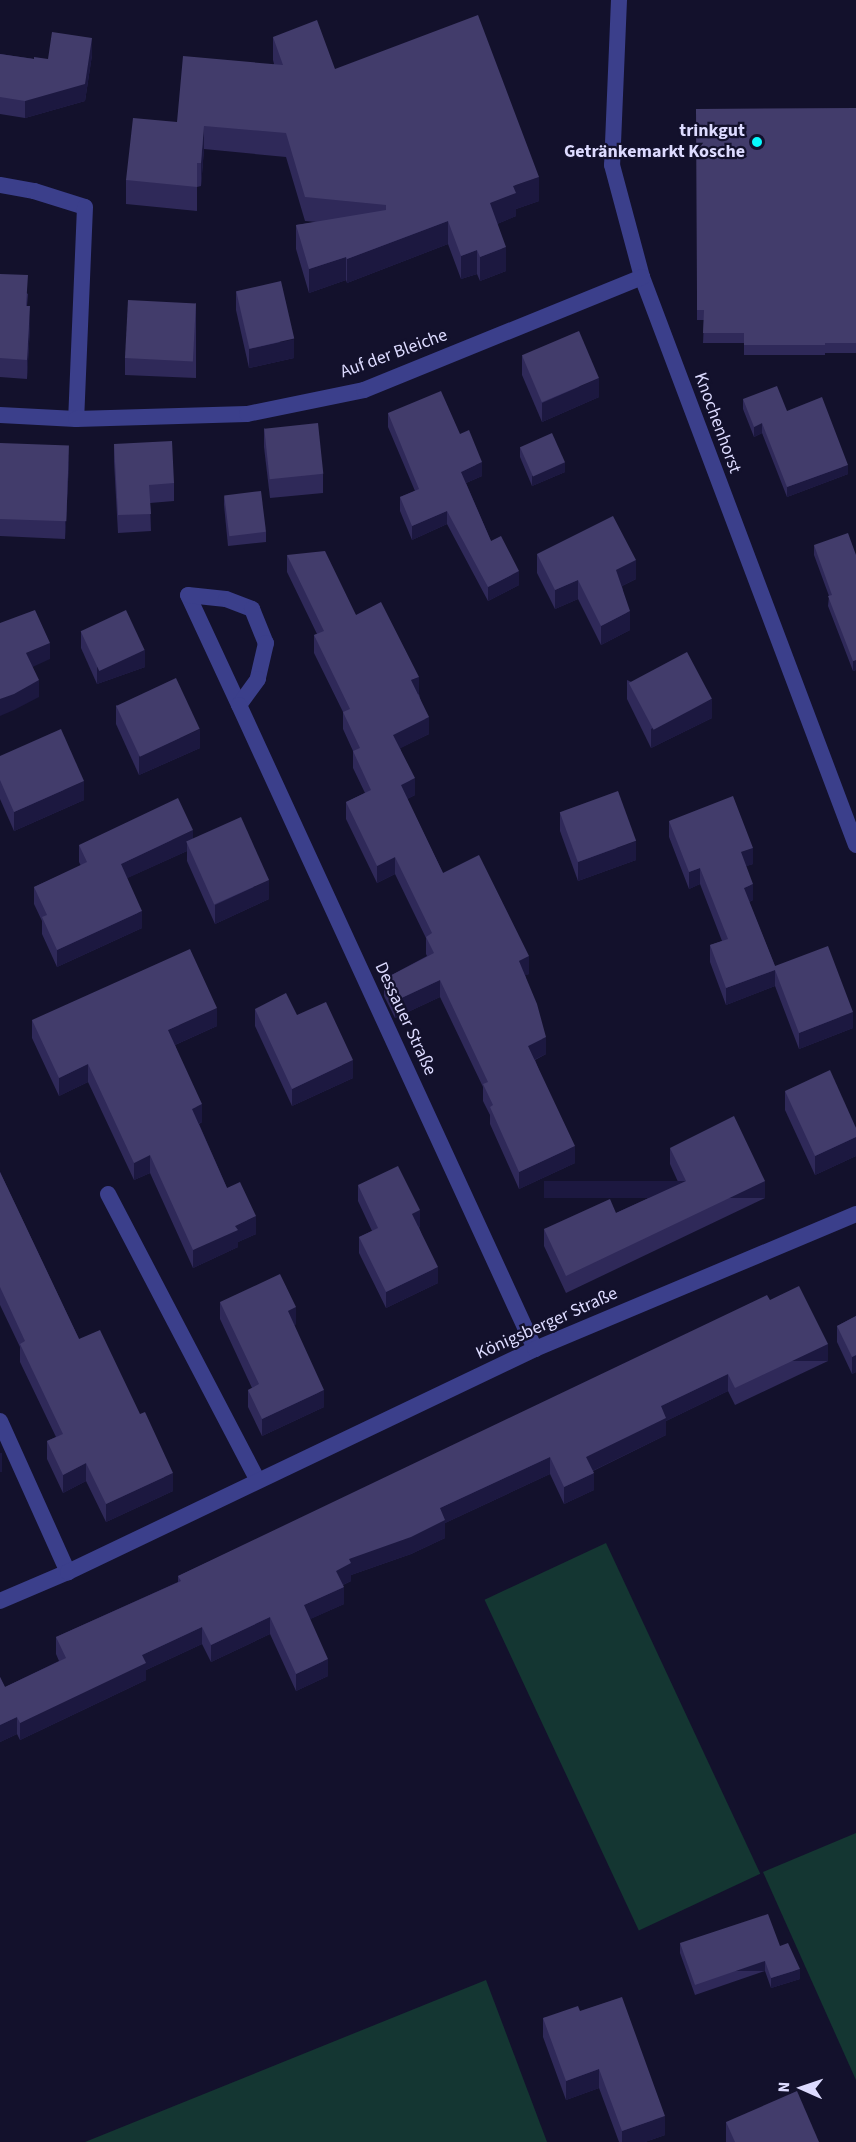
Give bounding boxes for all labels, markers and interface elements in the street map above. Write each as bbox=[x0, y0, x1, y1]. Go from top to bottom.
place label: trinkgut Getränkemarkt Kosche bbox=[564, 121, 745, 164]
marker: trinkgut Getränkemarkt Kosche bbox=[750, 135, 764, 149]
street label: Auf der Bleiche bbox=[337, 325, 451, 383]
street label: Knochenhorst bbox=[689, 370, 745, 476]
street label: Dessauer Straße bbox=[369, 959, 441, 1079]
street label: Königsberger Straße bbox=[473, 1283, 621, 1365]
north arrow bbox=[772, 2058, 832, 2118]
text: N bbox=[773, 2081, 795, 2093]

